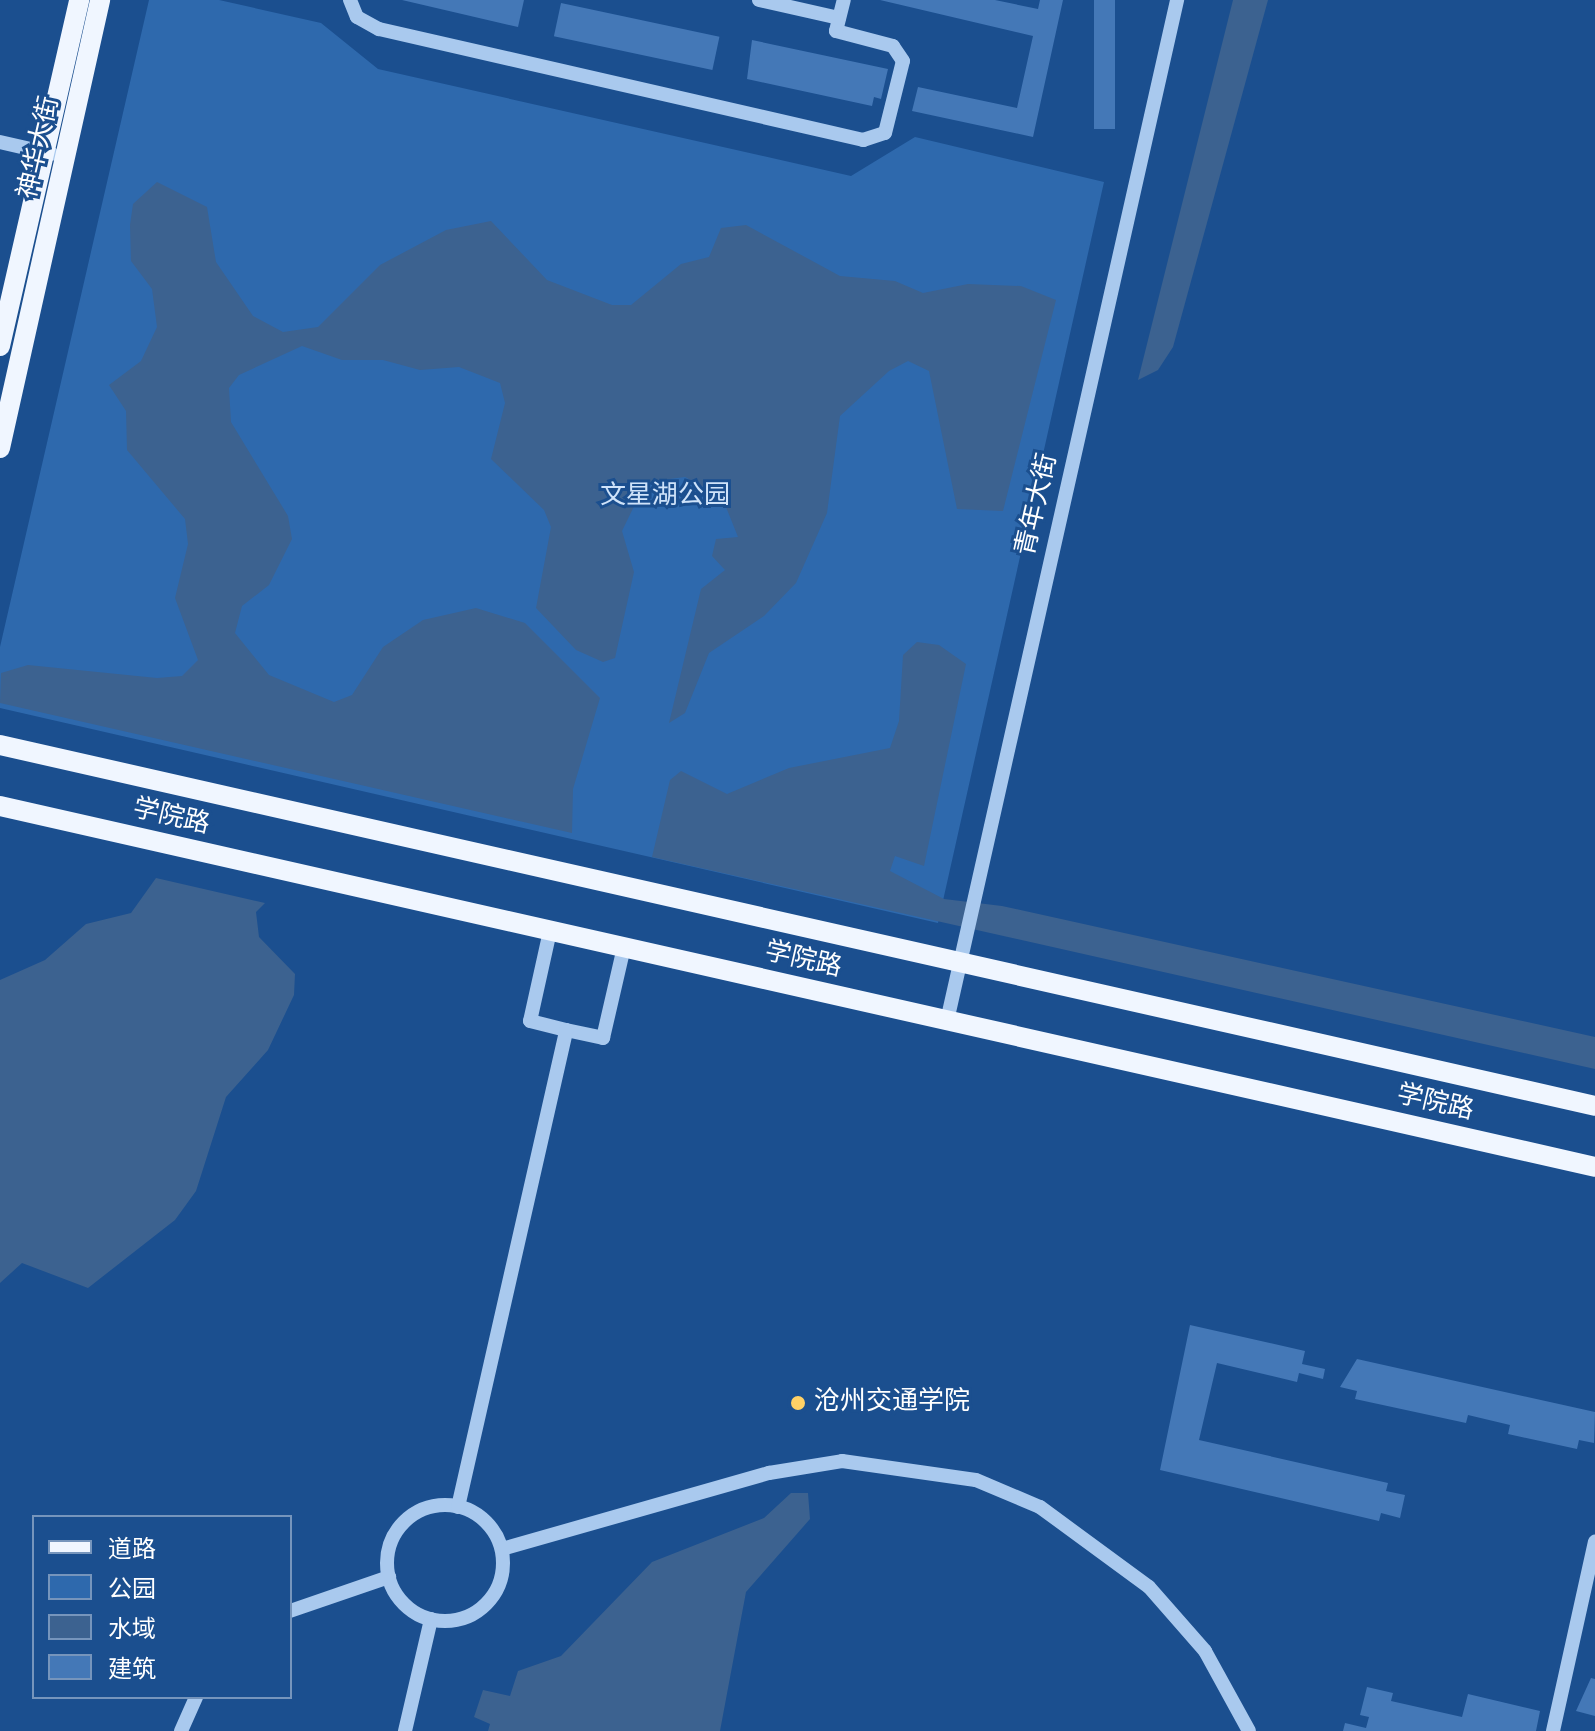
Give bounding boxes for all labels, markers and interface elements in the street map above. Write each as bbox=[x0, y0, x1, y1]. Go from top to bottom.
street label: 神华大街 bbox=[13, 94, 67, 202]
street label: 青年大街 bbox=[1011, 451, 1065, 559]
park label: 文星湖公园 bbox=[600, 481, 730, 513]
street label: 学院路 bbox=[129, 794, 213, 842]
street label: 学院路 bbox=[761, 937, 845, 985]
street label: 学院路 bbox=[1393, 1080, 1477, 1128]
place label: 沧州交通学院 bbox=[814, 1387, 970, 1419]
marker: 沧州交通学院 bbox=[789, 1394, 807, 1412]
legend bbox=[32, 1515, 292, 1699]
text: 道路 bbox=[108, 1536, 156, 1566]
text: 公园 bbox=[108, 1576, 156, 1606]
text: 水域 bbox=[108, 1616, 156, 1646]
text: 建筑 bbox=[108, 1656, 156, 1686]

